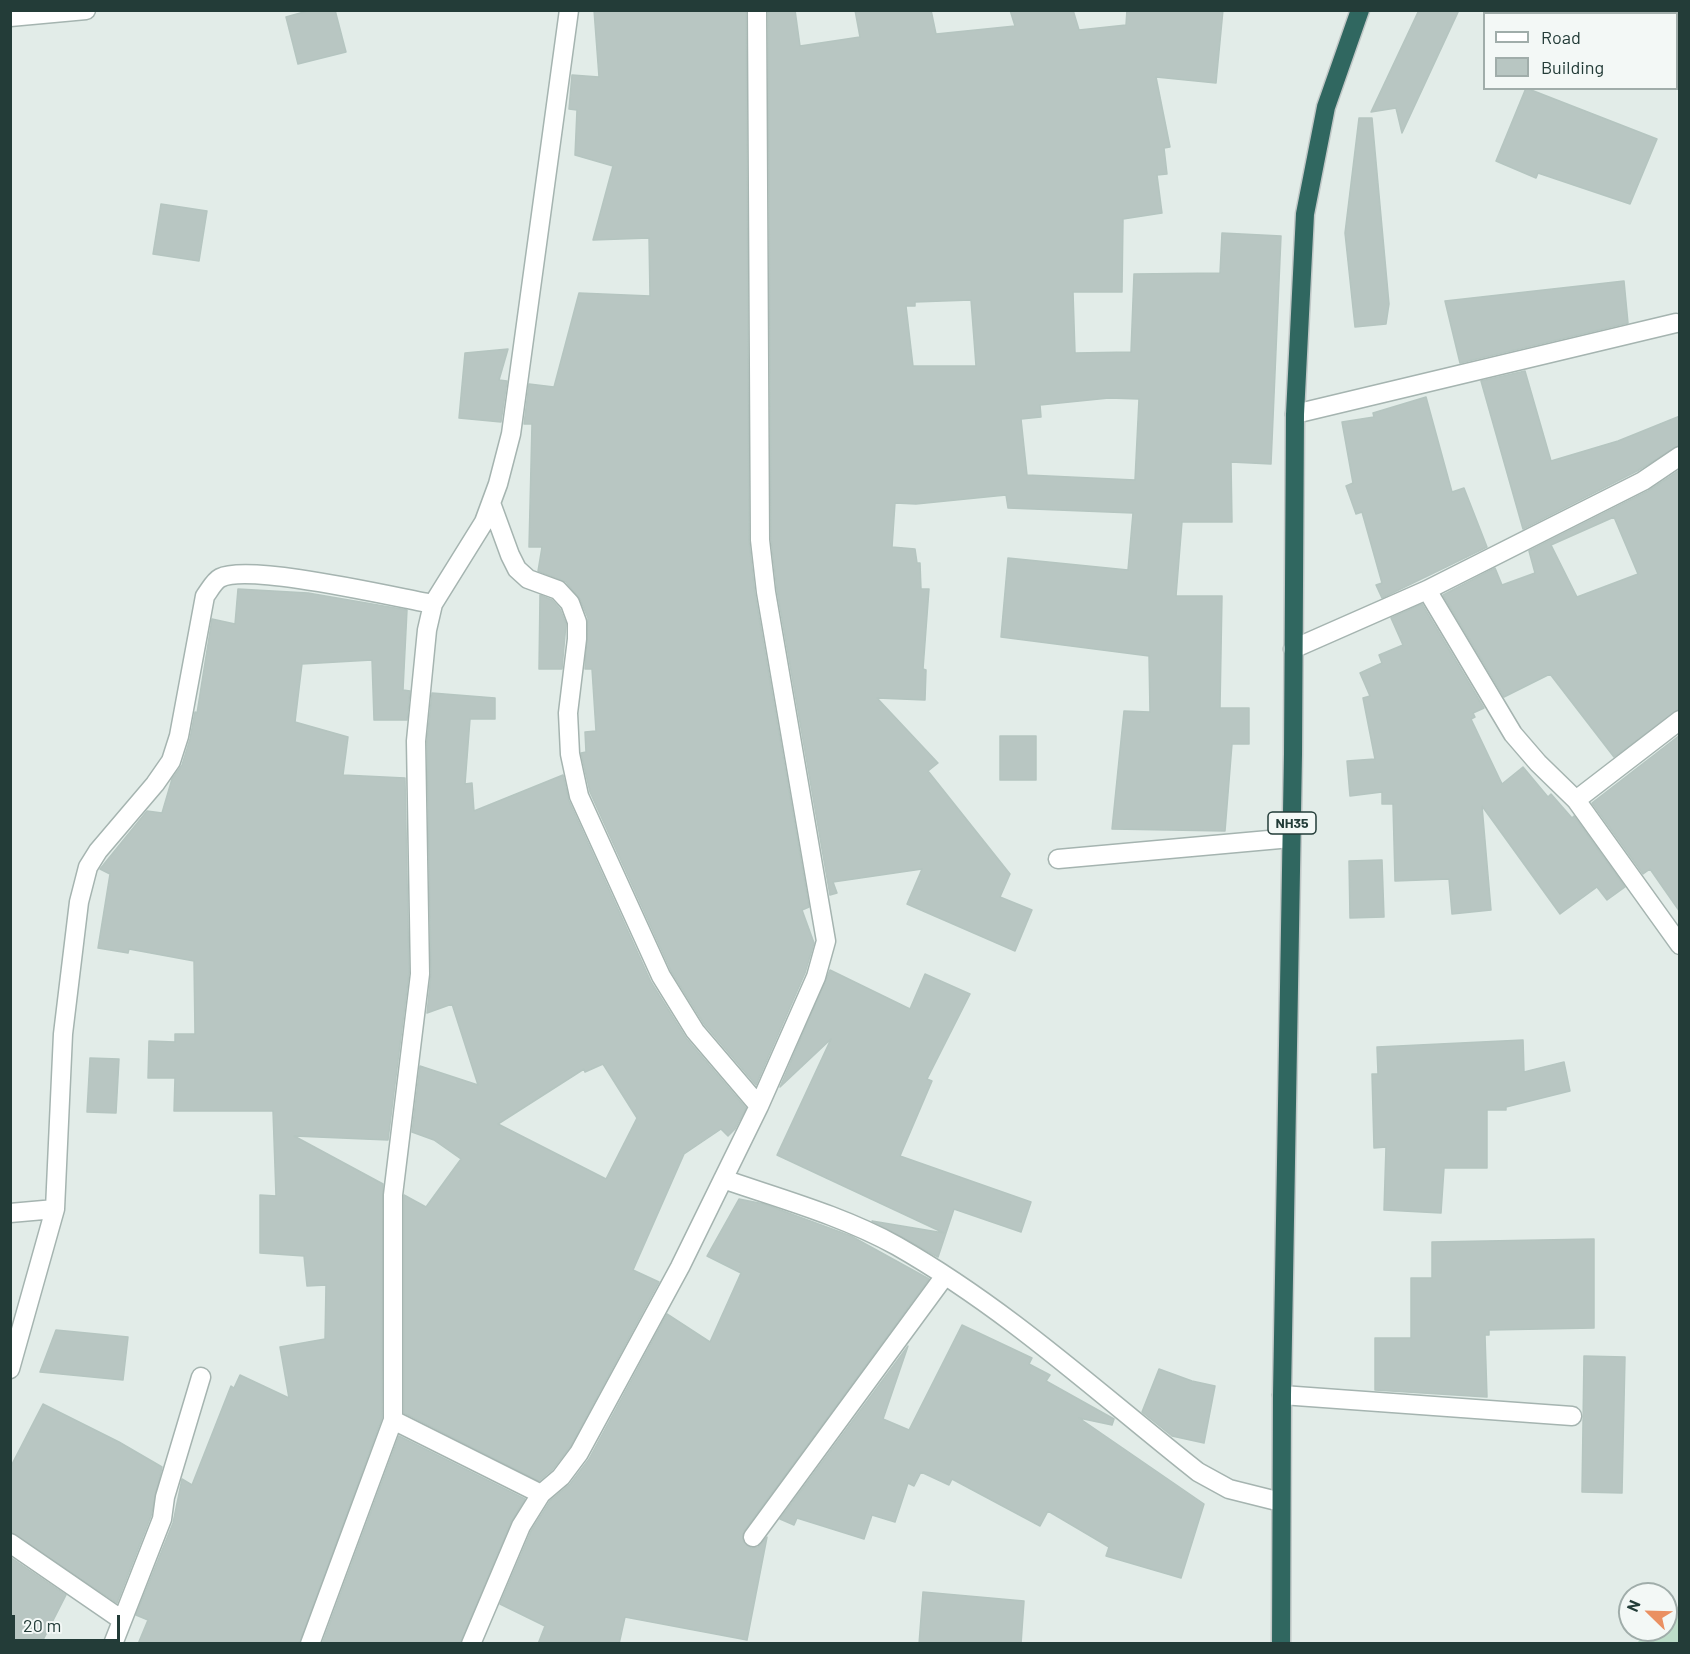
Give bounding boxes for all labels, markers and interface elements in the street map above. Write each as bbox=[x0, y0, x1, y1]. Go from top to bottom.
legend bbox=[1483, 12, 1678, 90]
text: Road bbox=[1541, 26, 1581, 48]
text: Building bbox=[1541, 56, 1604, 78]
road number: NH35 bbox=[1268, 812, 1316, 834]
north arrow bbox=[1618, 1582, 1678, 1642]
text: N bbox=[1622, 1597, 1644, 1614]
scale bar bbox=[15, 1603, 123, 1641]
text: 20 m bbox=[23, 1614, 61, 1636]

